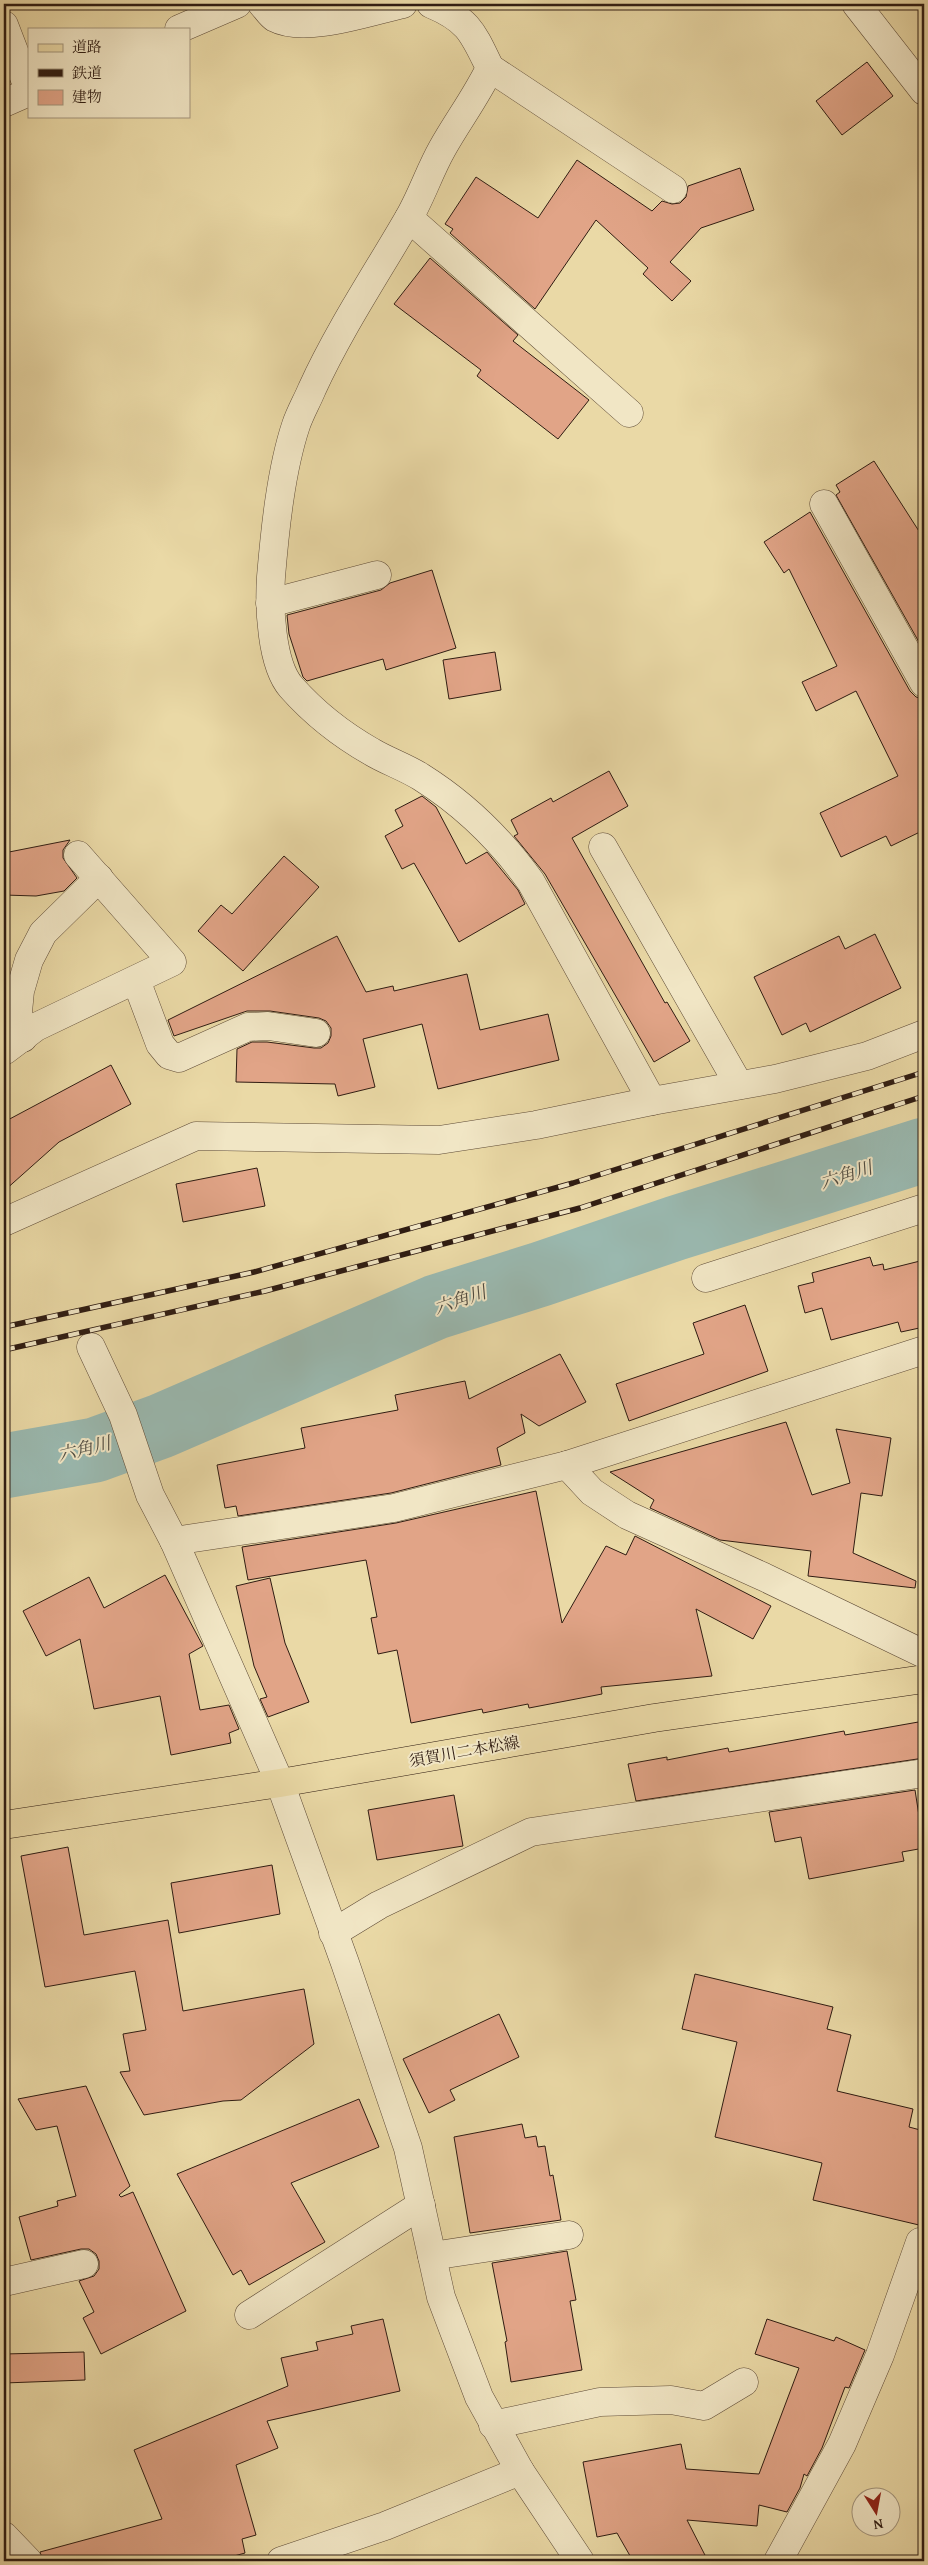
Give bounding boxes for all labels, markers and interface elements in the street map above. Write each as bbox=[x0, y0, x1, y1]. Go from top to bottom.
legend bbox=[28, 28, 190, 118]
text: 道路 bbox=[72, 36, 102, 57]
text: 鉄道 bbox=[72, 62, 102, 83]
text: 建物 bbox=[72, 86, 102, 107]
water label: 六角川 bbox=[816, 1153, 878, 1196]
water label: 六角川 bbox=[430, 1277, 492, 1321]
water label: 六角川 bbox=[54, 1428, 115, 1468]
street label: 須賀川二本松線 bbox=[407, 1729, 521, 1773]
north arrow bbox=[850, 2488, 900, 2538]
text: N bbox=[871, 2514, 885, 2536]

